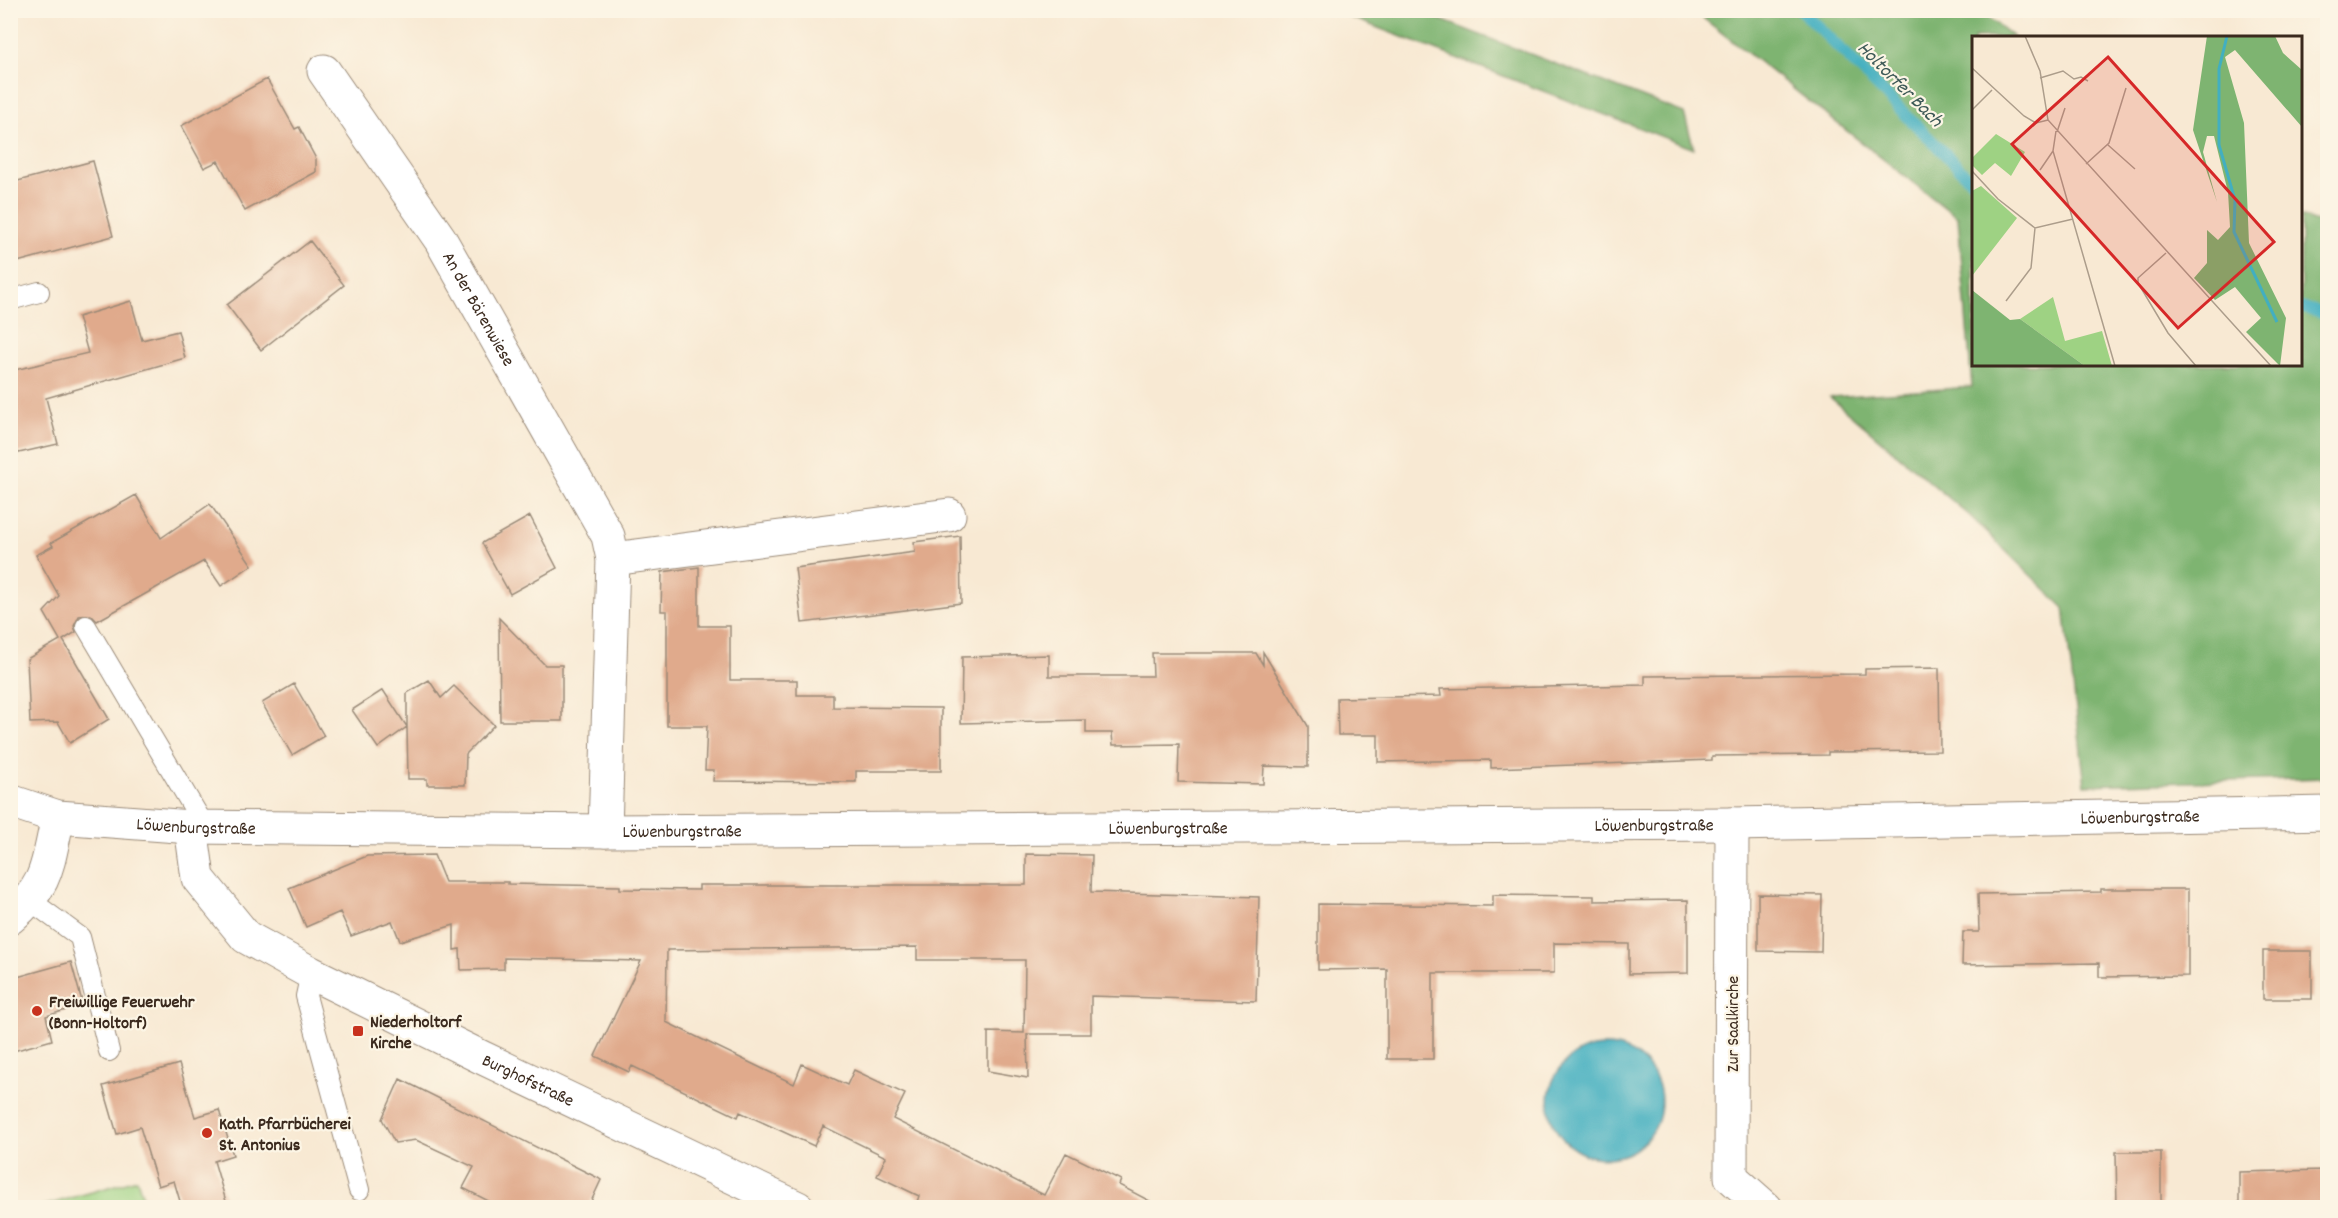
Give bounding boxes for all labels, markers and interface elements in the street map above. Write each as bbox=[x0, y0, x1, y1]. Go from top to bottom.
water label: Holtorfer Bach bbox=[1850, 36, 1949, 135]
inset map bbox=[1972, 36, 2302, 366]
street label: An der Bärenwiese bbox=[435, 248, 520, 372]
street label: Löwenburgstraße bbox=[2080, 805, 2200, 833]
street label: Löwenburgstraße bbox=[135, 813, 256, 843]
street label: Löwenburgstraße bbox=[1594, 814, 1714, 840]
street label: Löwenburgstraße bbox=[1108, 817, 1228, 843]
street label: Löwenburgstraße bbox=[622, 820, 742, 846]
street label: Zur Saalkirche bbox=[1722, 976, 1747, 1072]
place label: Freiwillige Feuerwehr (Bonn-Holtorf) bbox=[49, 991, 195, 1037]
marker: Freiwillige Feuerwehr (Bonn-Holtorf) bbox=[30, 1004, 44, 1018]
place label: Niederholtorf Kirche bbox=[370, 1011, 463, 1057]
marker: Niederholtorf Kirche bbox=[351, 1024, 365, 1038]
street label: Burghofstraße bbox=[477, 1049, 578, 1115]
place label: Kath. Pfarrbücherei St. Antonius bbox=[219, 1113, 352, 1159]
marker: Kath. Pfarrbücherei St. Antonius bbox=[200, 1126, 214, 1140]

